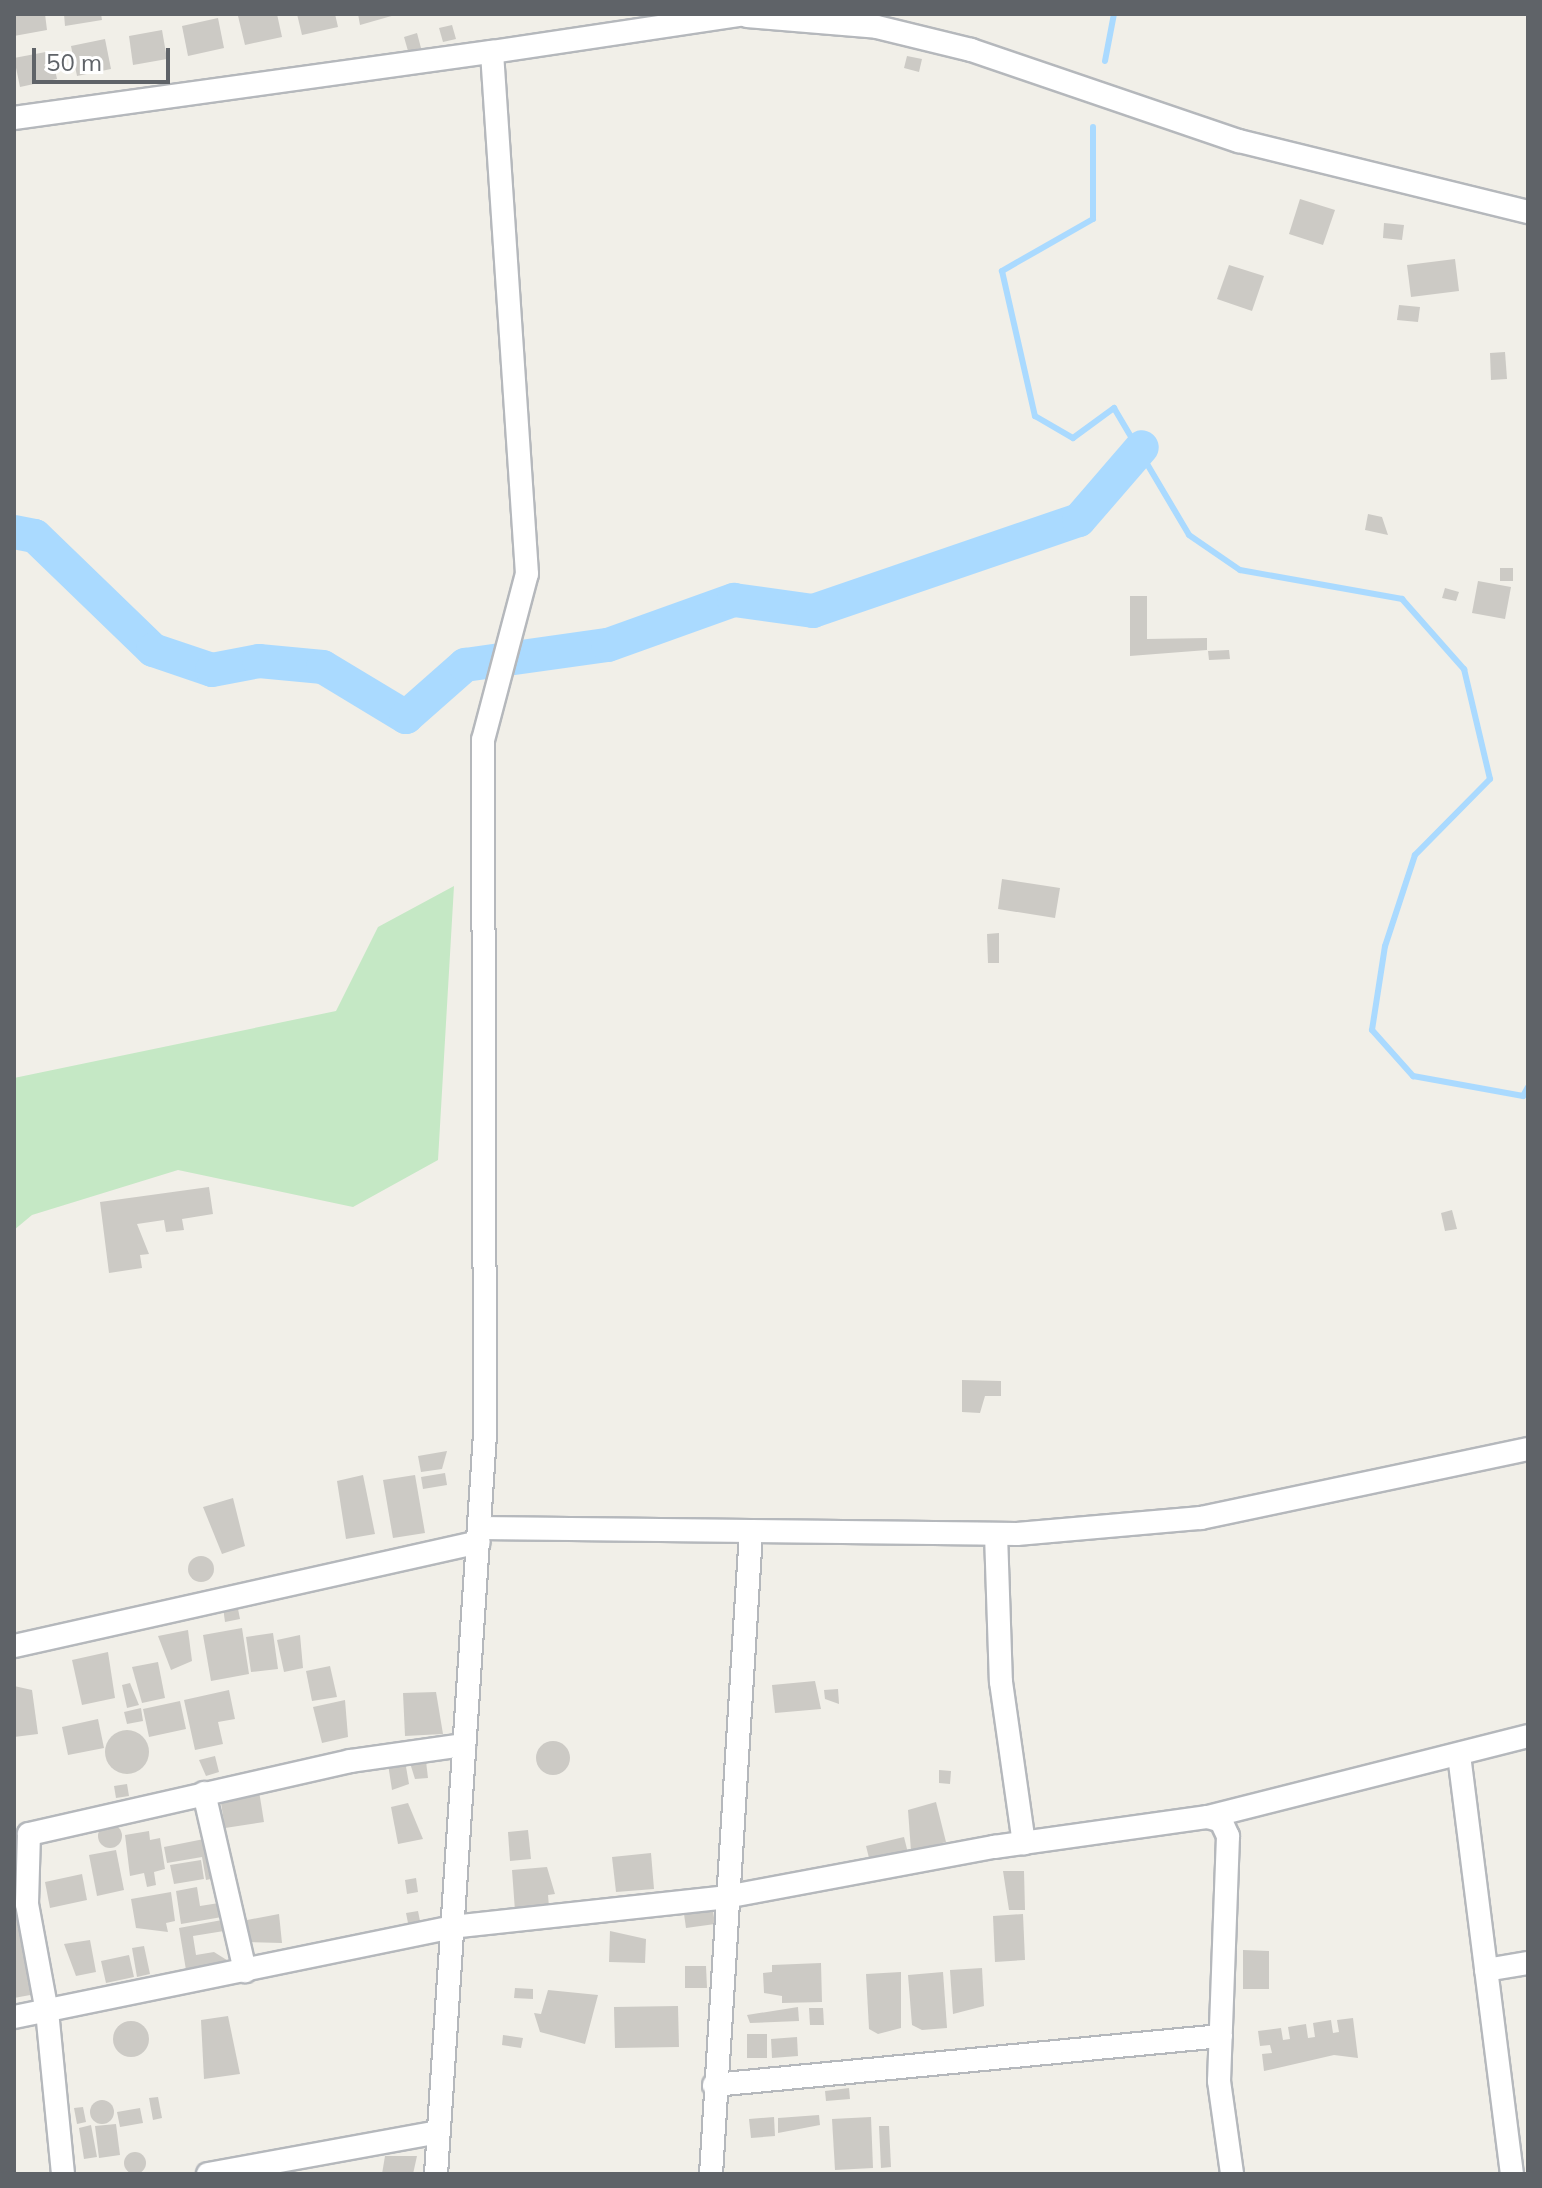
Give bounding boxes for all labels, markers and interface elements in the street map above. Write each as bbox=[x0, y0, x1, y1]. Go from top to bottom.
scale bar bbox=[36, 32, 174, 82]
text: 50 m bbox=[46, 47, 102, 77]

